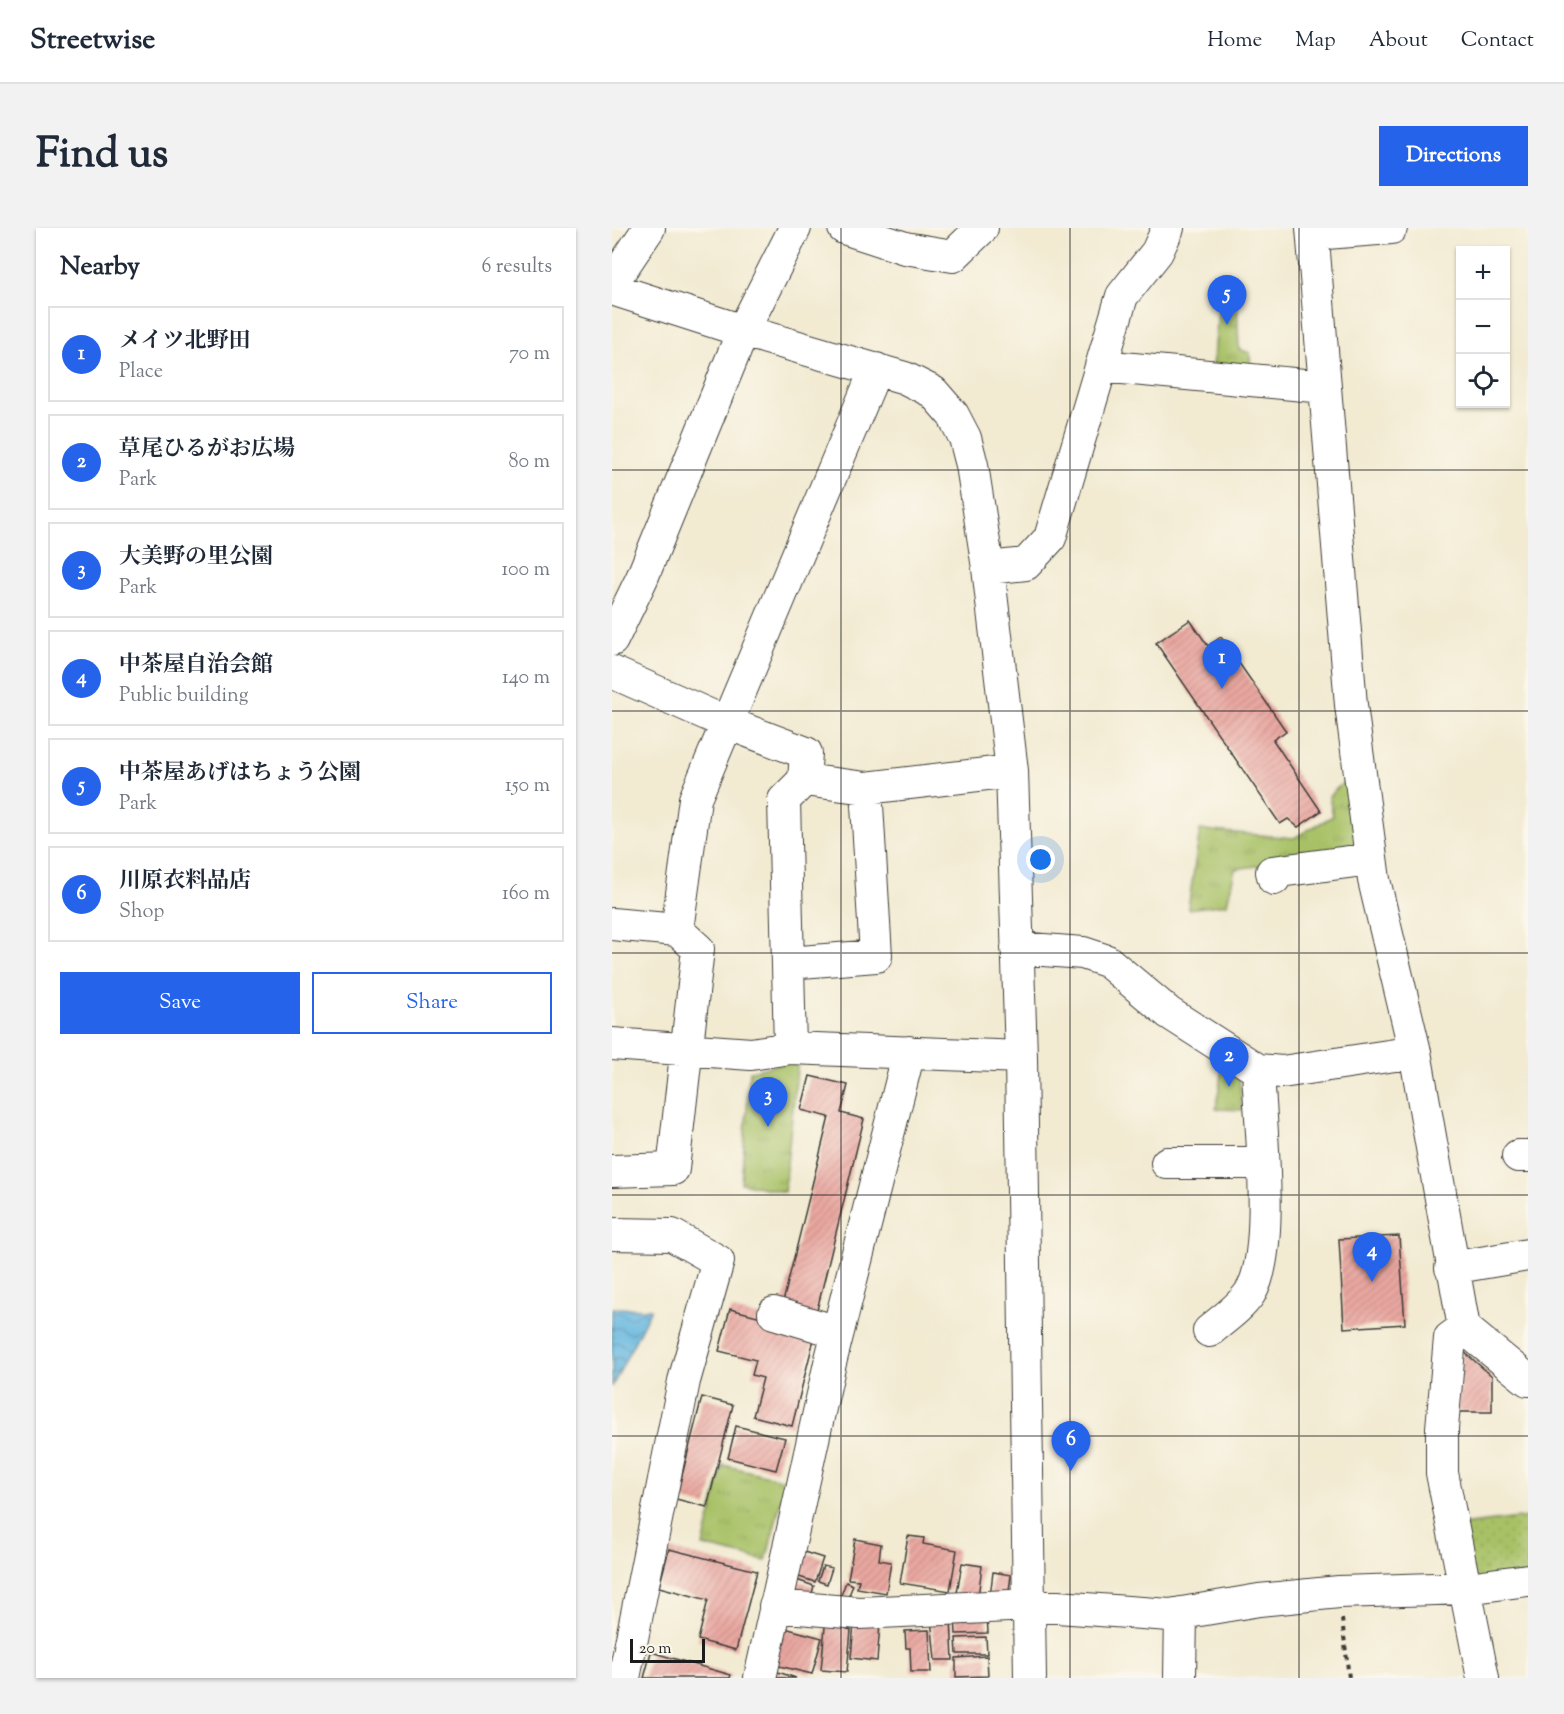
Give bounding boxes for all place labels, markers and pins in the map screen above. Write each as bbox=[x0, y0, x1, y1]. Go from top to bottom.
pin: 5 bbox=[1208, 276, 1246, 325]
pin: 1 bbox=[1202, 640, 1242, 689]
pin: 2 bbox=[1210, 1038, 1248, 1087]
pin: 3 bbox=[748, 1078, 788, 1127]
pin: 4 bbox=[1352, 1232, 1392, 1282]
pin: 6 bbox=[1052, 1422, 1090, 1471]

